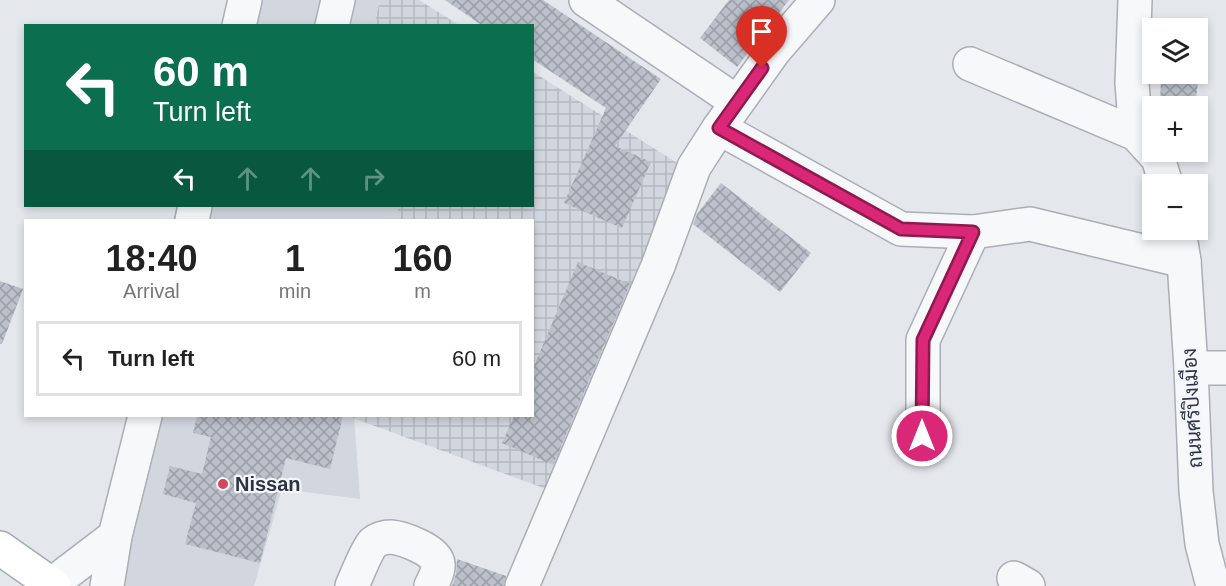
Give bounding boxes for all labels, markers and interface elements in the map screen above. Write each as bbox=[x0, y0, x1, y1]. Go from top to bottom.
pin bbox=[736, 6, 787, 68]
icon: arrive bbox=[745, 15, 778, 48]
map controls bbox=[1142, 18, 1208, 240]
button: layers bbox=[1142, 18, 1208, 84]
icon: left bbox=[54, 48, 132, 126]
text: 60 m bbox=[153, 48, 249, 95]
button: + bbox=[1142, 96, 1208, 162]
text: Turn left bbox=[153, 97, 251, 127]
icon: left bbox=[168, 162, 201, 195]
icon: ahead bbox=[231, 162, 264, 195]
icon: ahead bbox=[294, 162, 327, 195]
icon: right bbox=[357, 162, 390, 195]
button: − bbox=[1142, 174, 1208, 240]
text: 18:40 bbox=[105, 238, 197, 279]
text: 1 bbox=[285, 238, 305, 279]
text: 160 bbox=[392, 238, 453, 279]
text: Arrival bbox=[123, 280, 180, 302]
text: min bbox=[279, 280, 311, 302]
text: m bbox=[414, 280, 431, 302]
icon: left bbox=[57, 342, 90, 375]
text: Turn left bbox=[108, 346, 194, 371]
text: 60 m bbox=[452, 346, 501, 371]
street label: ถนนศรีปิงเมือง bbox=[1175, 347, 1206, 469]
position arrow bbox=[890, 404, 954, 468]
place label: Nissan bbox=[235, 473, 301, 495]
marker: Nissan bbox=[216, 477, 230, 491]

